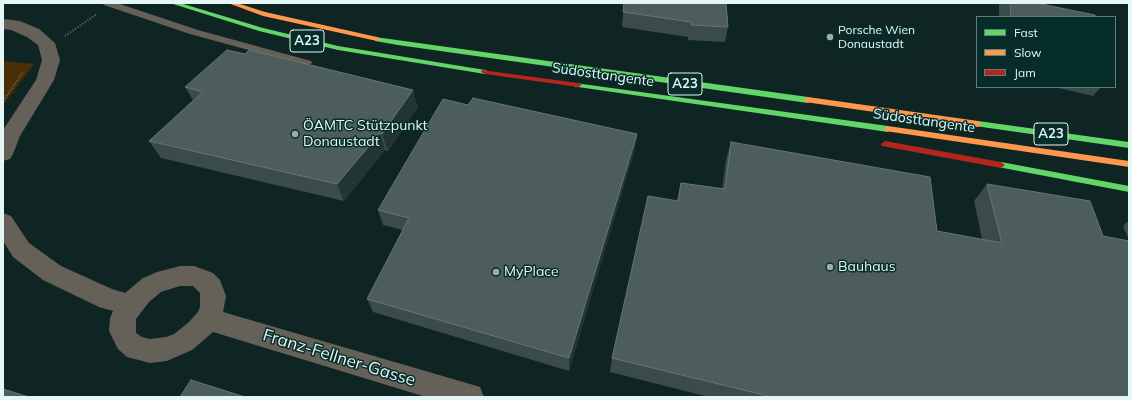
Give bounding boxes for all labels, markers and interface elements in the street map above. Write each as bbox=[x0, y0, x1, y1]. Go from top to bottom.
legend bbox=[976, 16, 1116, 88]
place label: Porsche Wien Donaustadt bbox=[838, 23, 915, 51]
text: Fast bbox=[1014, 25, 1038, 40]
road number: A23 bbox=[290, 30, 324, 52]
marker: Porsche Wien Donaustadt bbox=[825, 32, 835, 42]
text: Slow bbox=[1014, 45, 1042, 60]
street label: Südosttangente bbox=[551, 60, 655, 90]
text: Jam bbox=[1014, 65, 1036, 80]
road number: A23 bbox=[668, 73, 702, 95]
street label: Südosttangente bbox=[872, 106, 976, 136]
place label: ÖAMTC Stützpunkt Donaustadt bbox=[303, 118, 427, 150]
road number: A23 bbox=[1034, 123, 1068, 145]
marker: ÖAMTC Stützpunkt Donaustadt bbox=[290, 129, 300, 139]
place label: Bauhaus bbox=[838, 259, 896, 275]
marker: Bauhaus bbox=[825, 262, 835, 272]
place label: MyPlace bbox=[504, 264, 559, 280]
marker: MyPlace bbox=[491, 267, 501, 277]
street label: Franz-Fellner-Gasse bbox=[260, 325, 418, 391]

